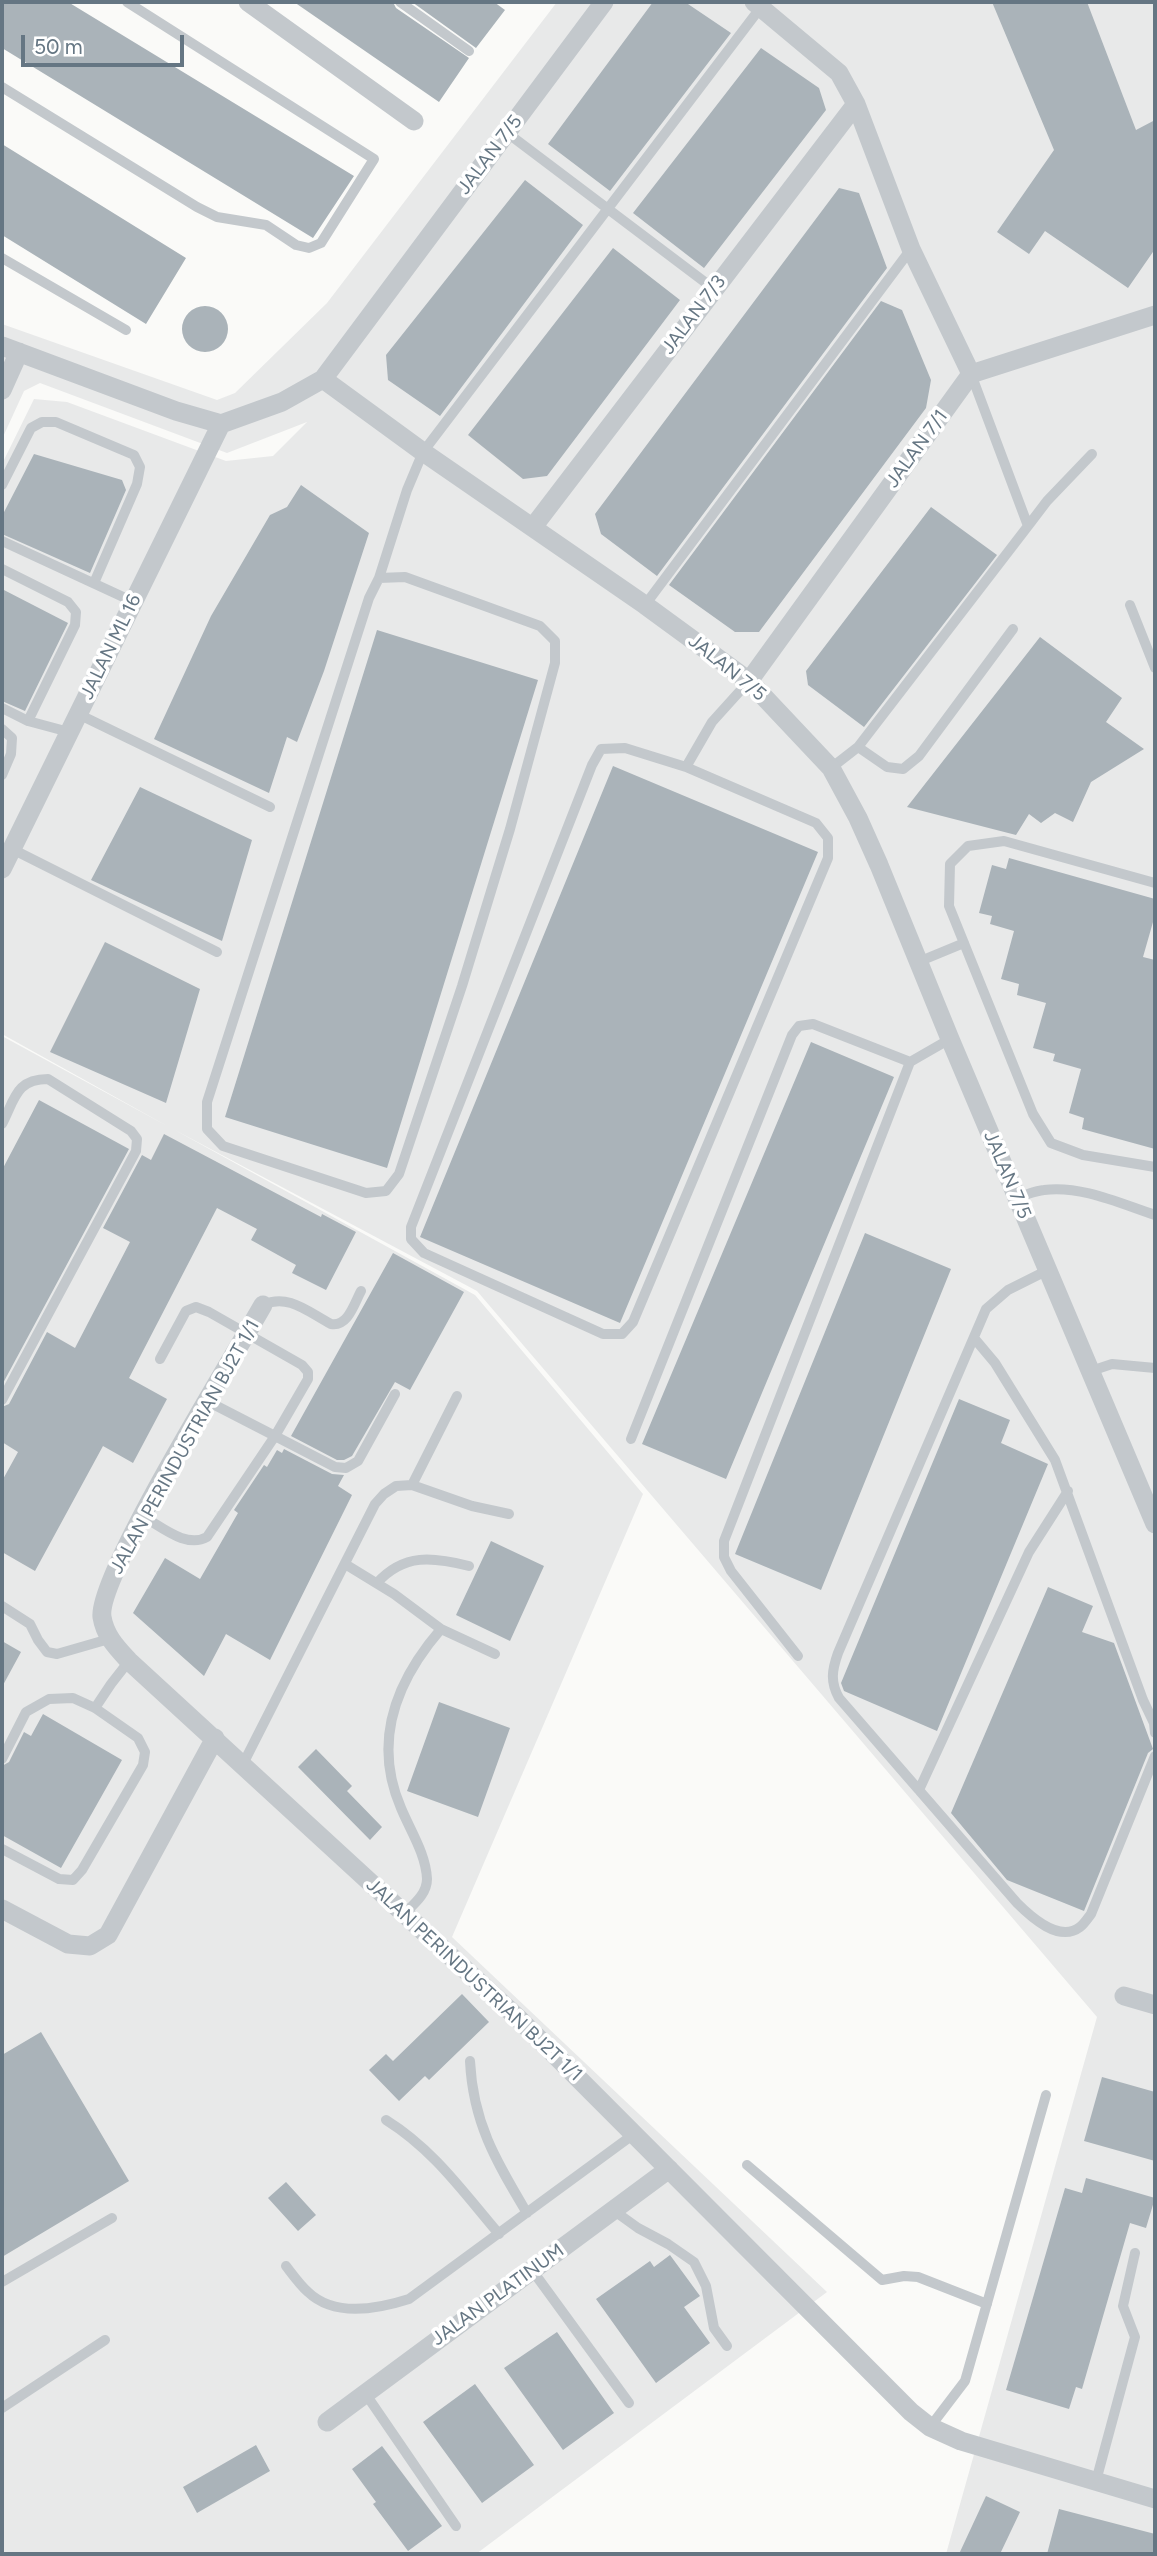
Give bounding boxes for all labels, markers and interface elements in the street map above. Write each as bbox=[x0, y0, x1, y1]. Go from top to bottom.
scale bar bbox=[24, 21, 187, 65]
text: 50 m bbox=[34, 34, 83, 59]
street label: JALAN 7/5 bbox=[453, 111, 527, 199]
street label: JALAN 7/3 bbox=[657, 271, 731, 359]
street label: JALAN 7/1 bbox=[881, 406, 953, 492]
street label: JALAN ML 16 bbox=[76, 591, 146, 703]
street label: JALAN 7/5 bbox=[684, 630, 770, 706]
street label: JALAN 7/5 bbox=[978, 1128, 1036, 1222]
street label: JALAN PERINDUSTRIAN BJ2T 1/1 bbox=[105, 1316, 265, 1578]
street label: JALAN PERINDUSTRIAN BJ2T 1/1 bbox=[361, 1874, 587, 2086]
street label: JALAN PLATINUM bbox=[427, 2239, 569, 2351]

